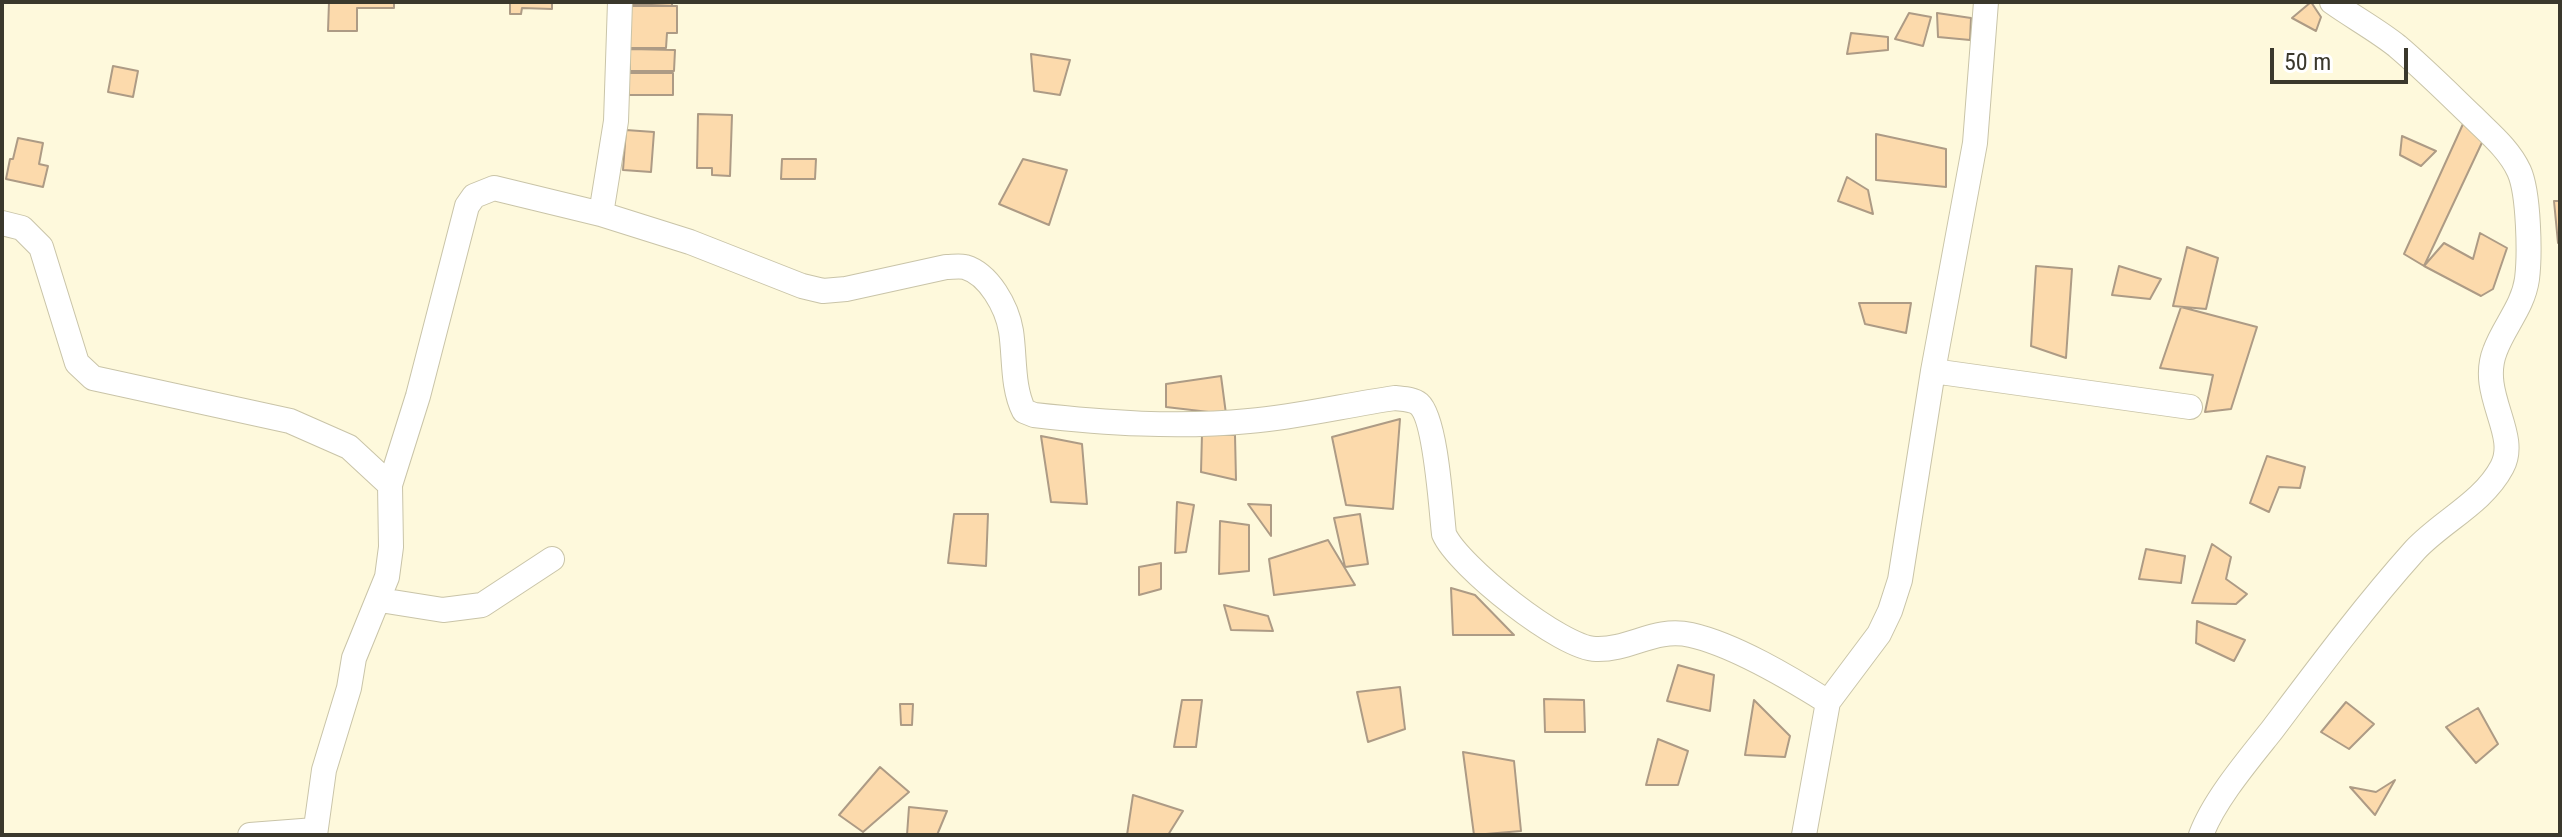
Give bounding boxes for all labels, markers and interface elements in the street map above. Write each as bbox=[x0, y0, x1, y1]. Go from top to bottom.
scale bar bbox=[2274, 32, 2412, 82]
text: 50 m bbox=[2284, 48, 2331, 76]

